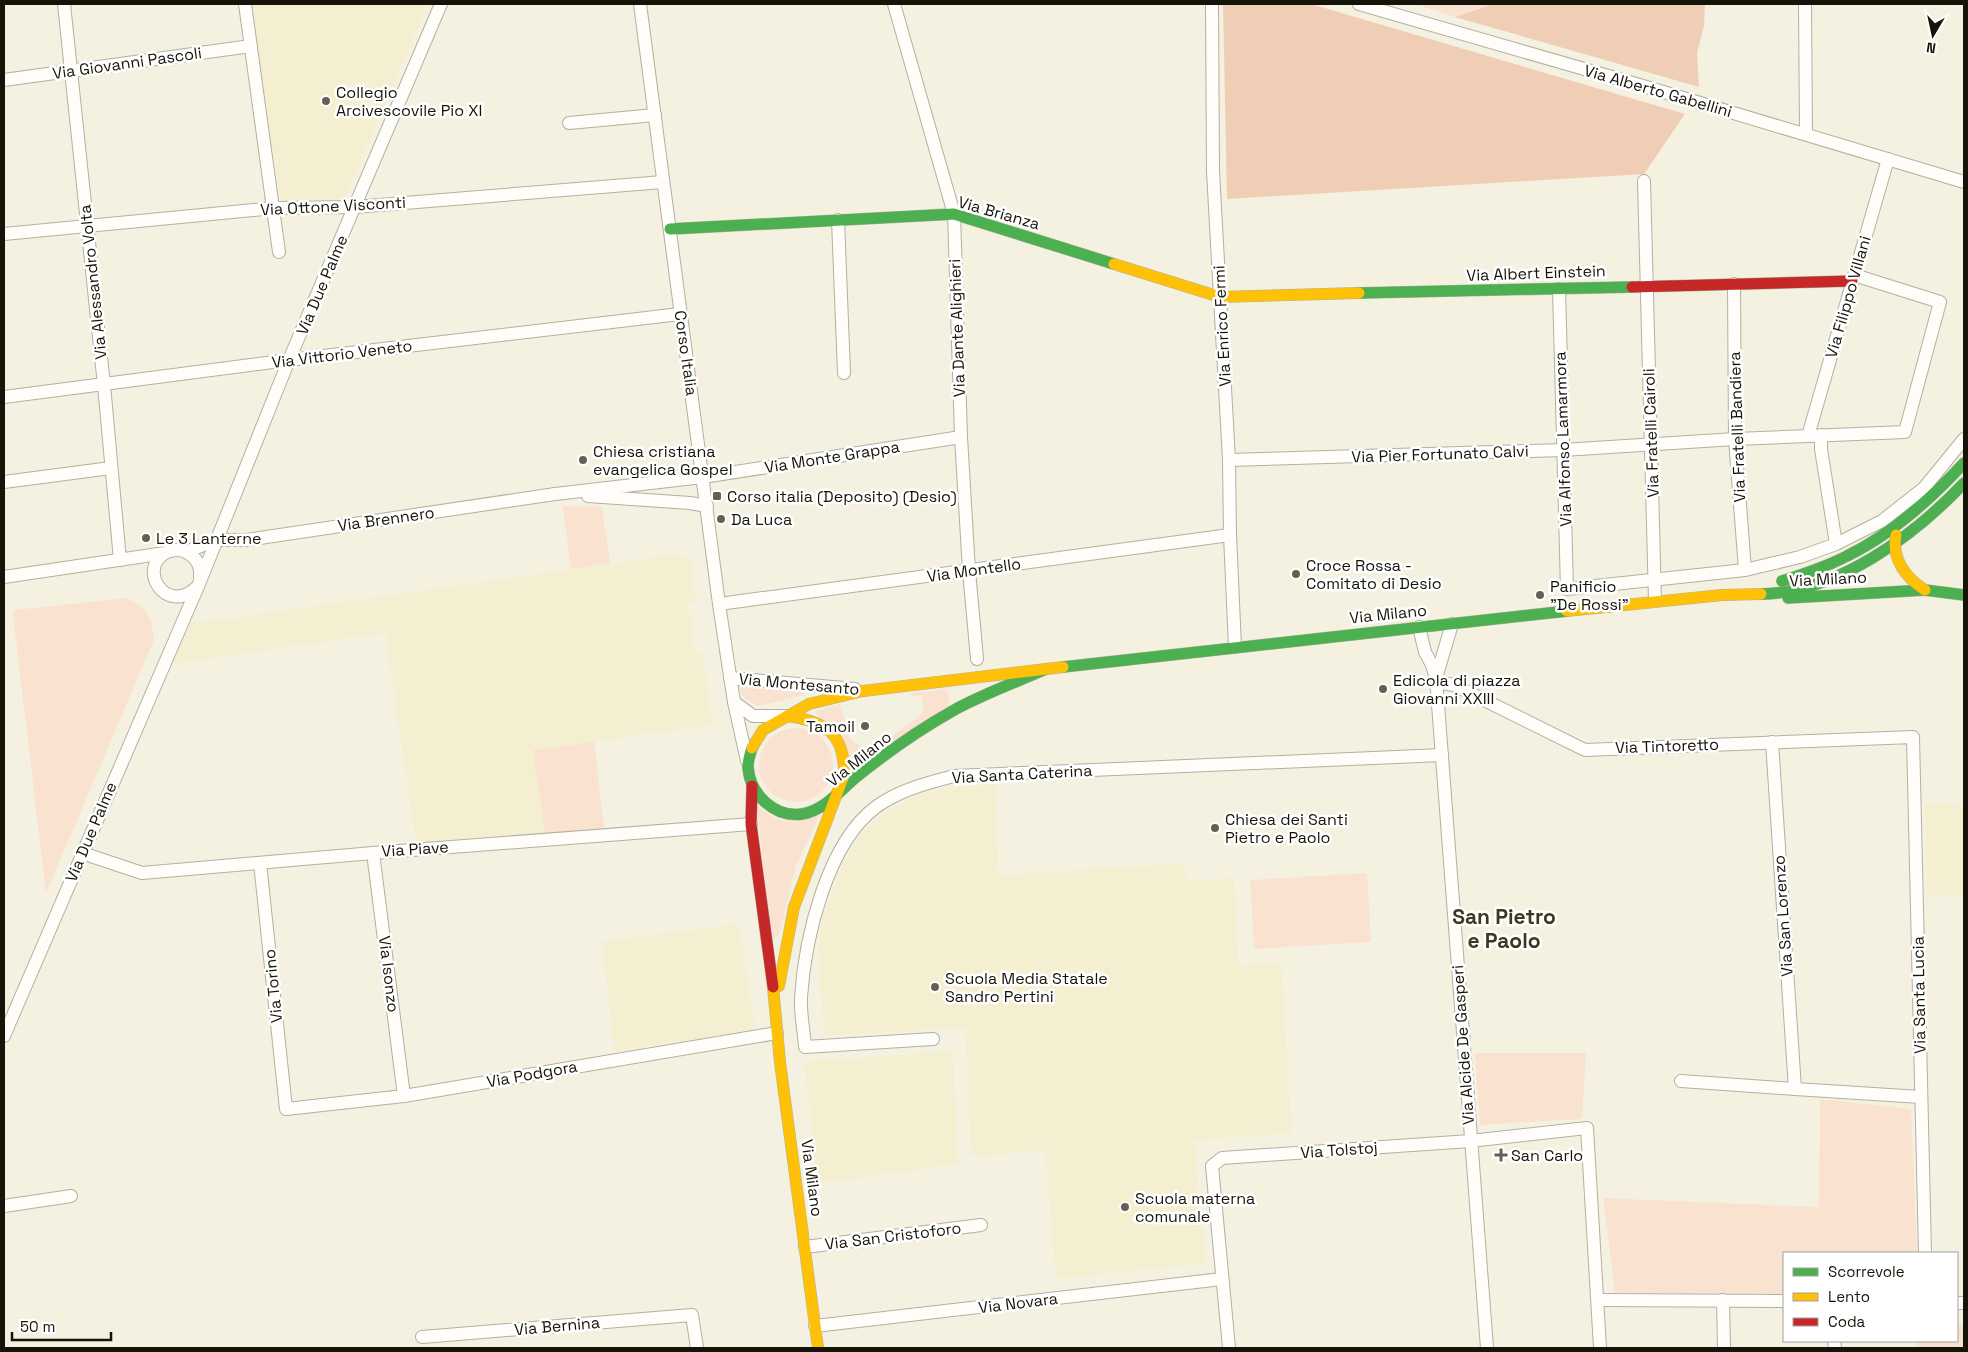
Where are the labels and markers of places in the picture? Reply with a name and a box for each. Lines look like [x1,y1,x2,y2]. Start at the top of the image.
place label: Collegio Arcivescovile Pio XI [336,82,482,121]
marker: Collegio Arcivescovile Pio XI [320,95,332,107]
place label: Chiesa cristiana evangelica Gospel [593,441,733,480]
marker: Chiesa cristiana evangelica Gospel [577,454,589,466]
place label: Corso italia (Deposito) (Desio) [727,486,957,507]
marker: Corso italia (Deposito) (Desio) [711,490,723,502]
place label: Da Luca [731,509,792,530]
marker: Da Luca [715,513,727,525]
place label: Le 3 Lanterne [156,528,261,549]
marker: Le 3 Lanterne [140,532,152,544]
place label: Croce Rossa - Comitato di Desio [1306,555,1442,594]
marker: Croce Rossa - Comitato di Desio [1290,568,1302,580]
place label: Panificio "De Rossi" [1550,576,1629,615]
marker: Panificio "De Rossi" [1534,589,1546,601]
place label: Edicola di piazza Giovanni XXIII [1393,670,1521,709]
marker: Edicola di piazza Giovanni XXIII [1377,683,1389,695]
place label: Tamoil [806,716,855,737]
marker: Tamoil [859,720,871,732]
place label: Chiesa dei Santi Pietro e Paolo [1225,809,1348,848]
marker: Chiesa dei Santi Pietro e Paolo [1209,822,1221,834]
place label: Scuola Media Statale Sandro Pertini [945,968,1108,1007]
marker: Scuola Media Statale Sandro Pertini [929,981,941,993]
place label: San Carlo [1511,1145,1583,1166]
marker: San Carlo [1495,1149,1507,1161]
place label: Scuola materna comunale [1135,1188,1255,1227]
marker: Scuola materna comunale [1119,1201,1131,1213]

